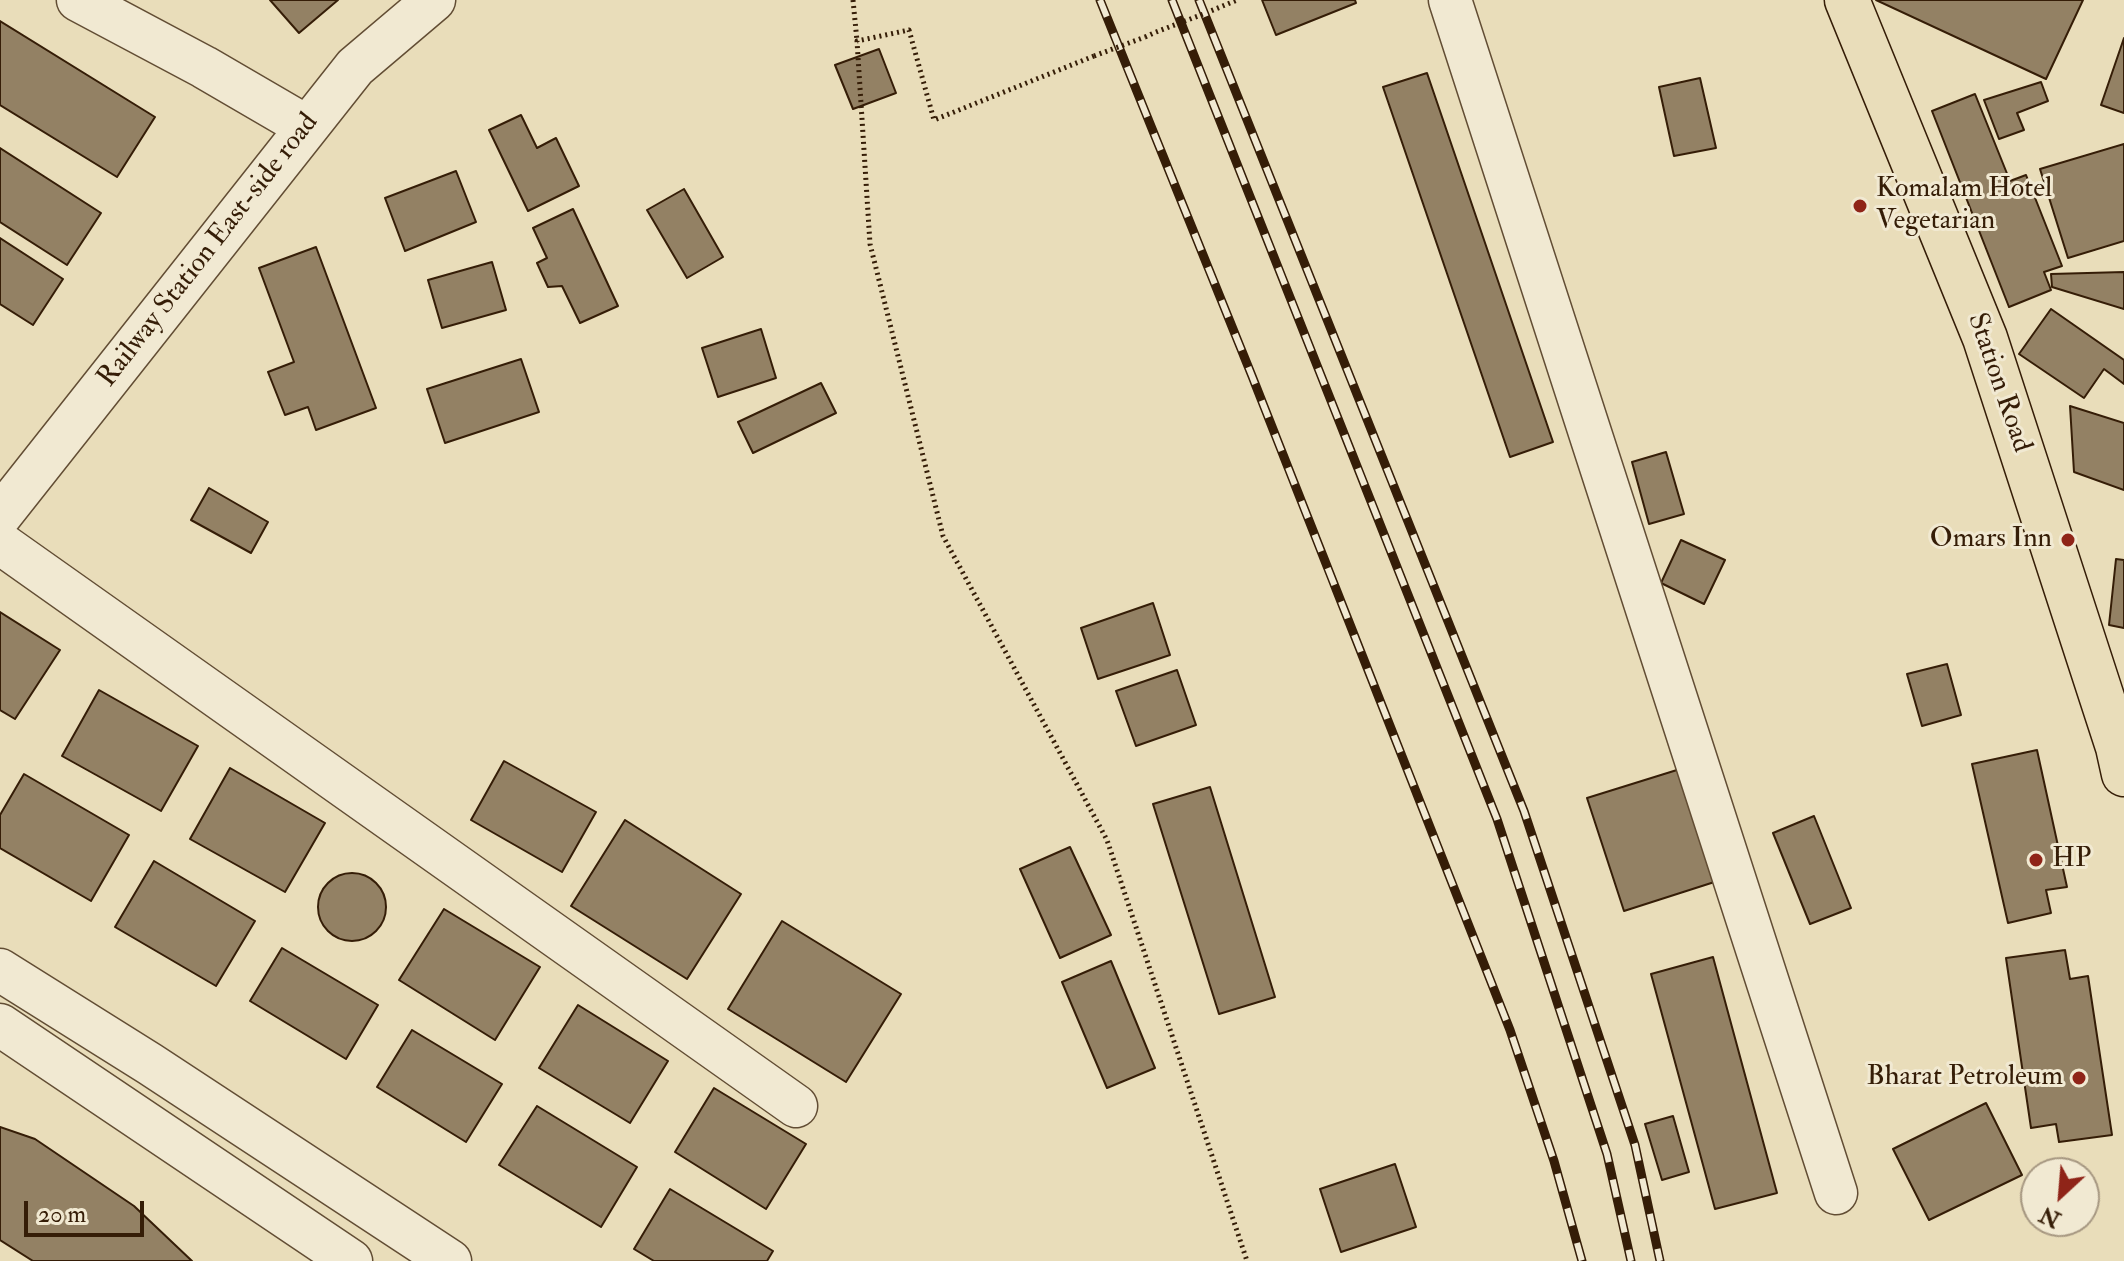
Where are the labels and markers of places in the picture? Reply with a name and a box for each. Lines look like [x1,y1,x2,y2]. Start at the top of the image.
place label: Komalam Hotel Vegetarian [1876,173,2052,239]
marker: Komalam Hotel Vegetarian [1851,197,1869,215]
place label: Omars Inn [1930,523,2052,557]
marker: Omars Inn [2059,531,2077,549]
place label: HP [2052,843,2091,877]
marker: HP [2027,851,2045,869]
place label: Bharat Petroleum [1867,1061,2063,1095]
marker: Bharat Petroleum [2070,1069,2088,1087]

